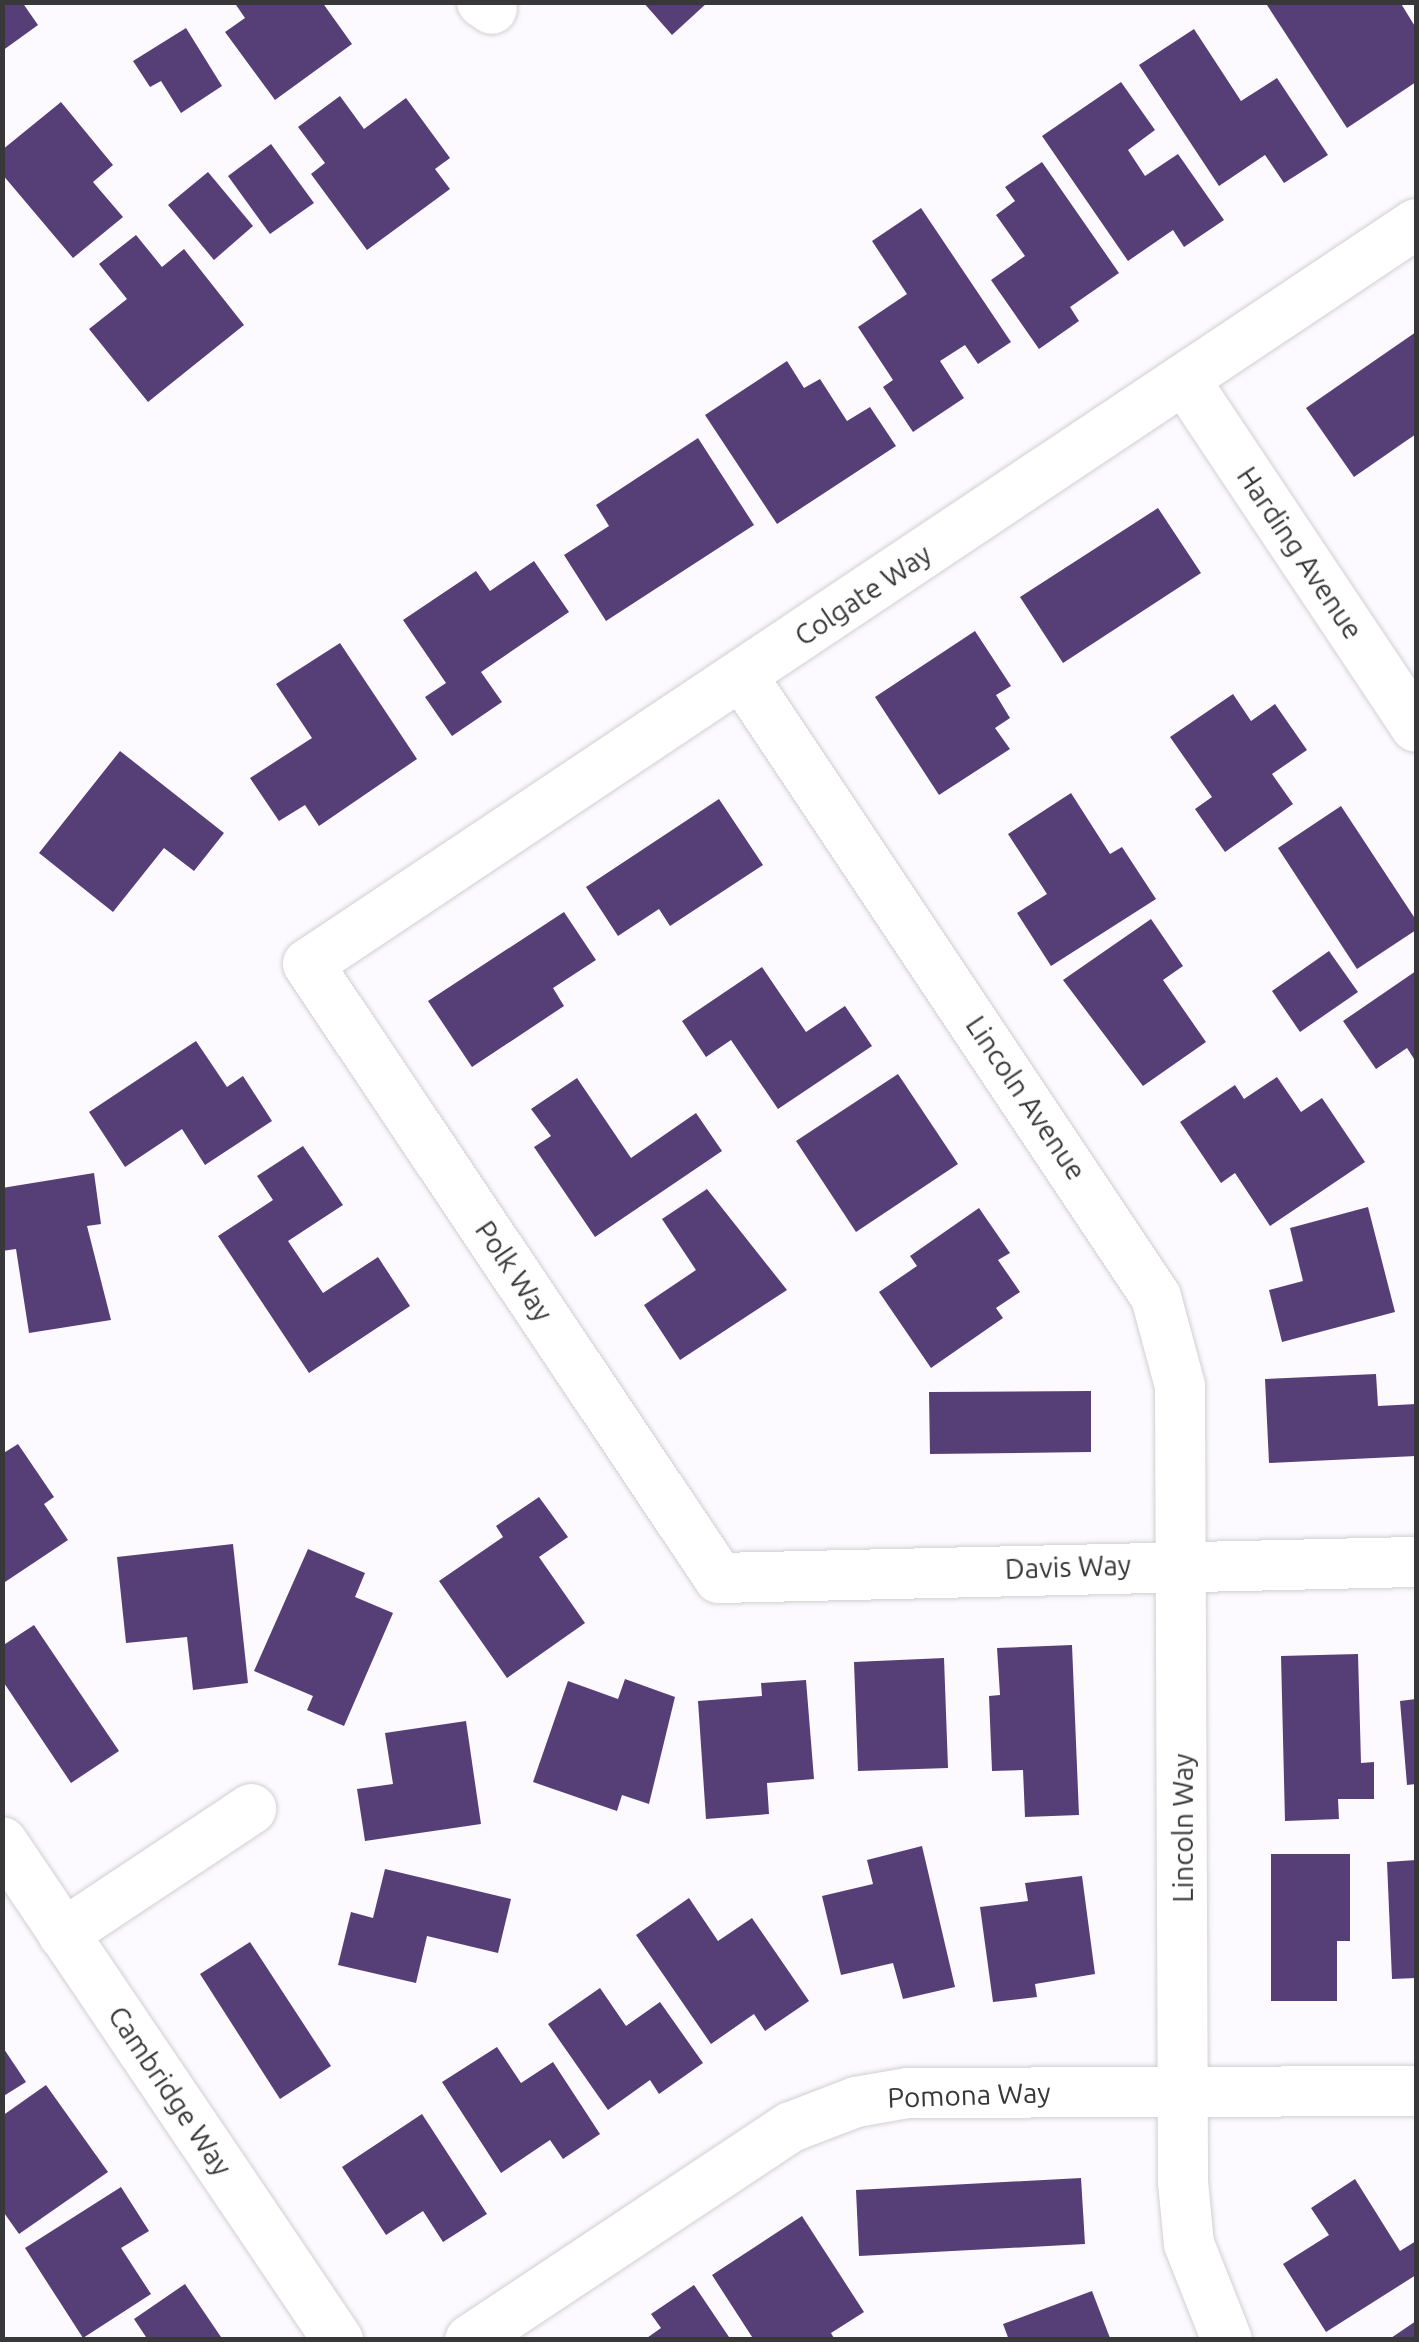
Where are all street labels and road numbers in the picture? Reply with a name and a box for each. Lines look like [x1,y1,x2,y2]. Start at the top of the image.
street label: Harding Avenue [1230,460,1370,646]
street label: Colgate Way [788,537,938,653]
street label: Lincoln Avenue [959,1010,1093,1186]
street label: Polk Way [468,1214,560,1328]
street label: Davis Way [1004,1548,1132,1586]
street label: Lincoln Way [1166,1753,1200,1903]
street label: Cambridge Way [101,2000,239,2182]
street label: Pomona Way [887,2075,1051,2115]

